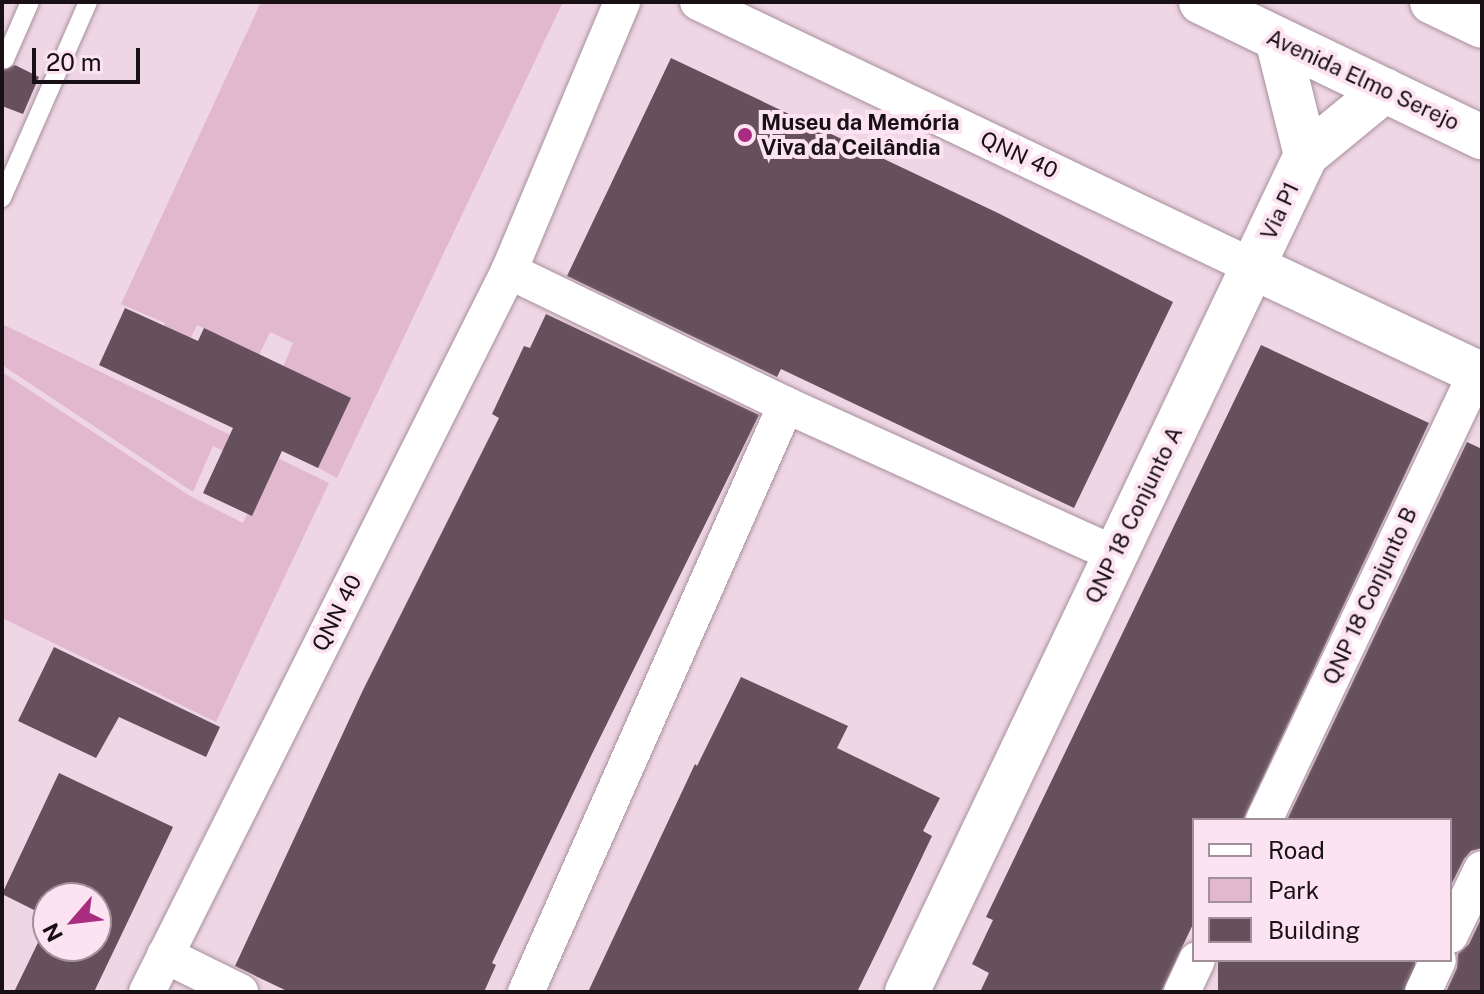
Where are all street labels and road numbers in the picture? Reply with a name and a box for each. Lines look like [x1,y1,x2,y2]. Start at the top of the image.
street label: Avenida Elmo Serejo [1263,24,1463,136]
street label: QNN 40 [976,126,1062,184]
street label: Via P1 [1255,178,1305,244]
street label: QNP 18 Conjunto A [1080,422,1188,608]
street label: QNP 18 Conjunto B [1317,503,1423,689]
street label: QNN 40 [307,570,367,656]

